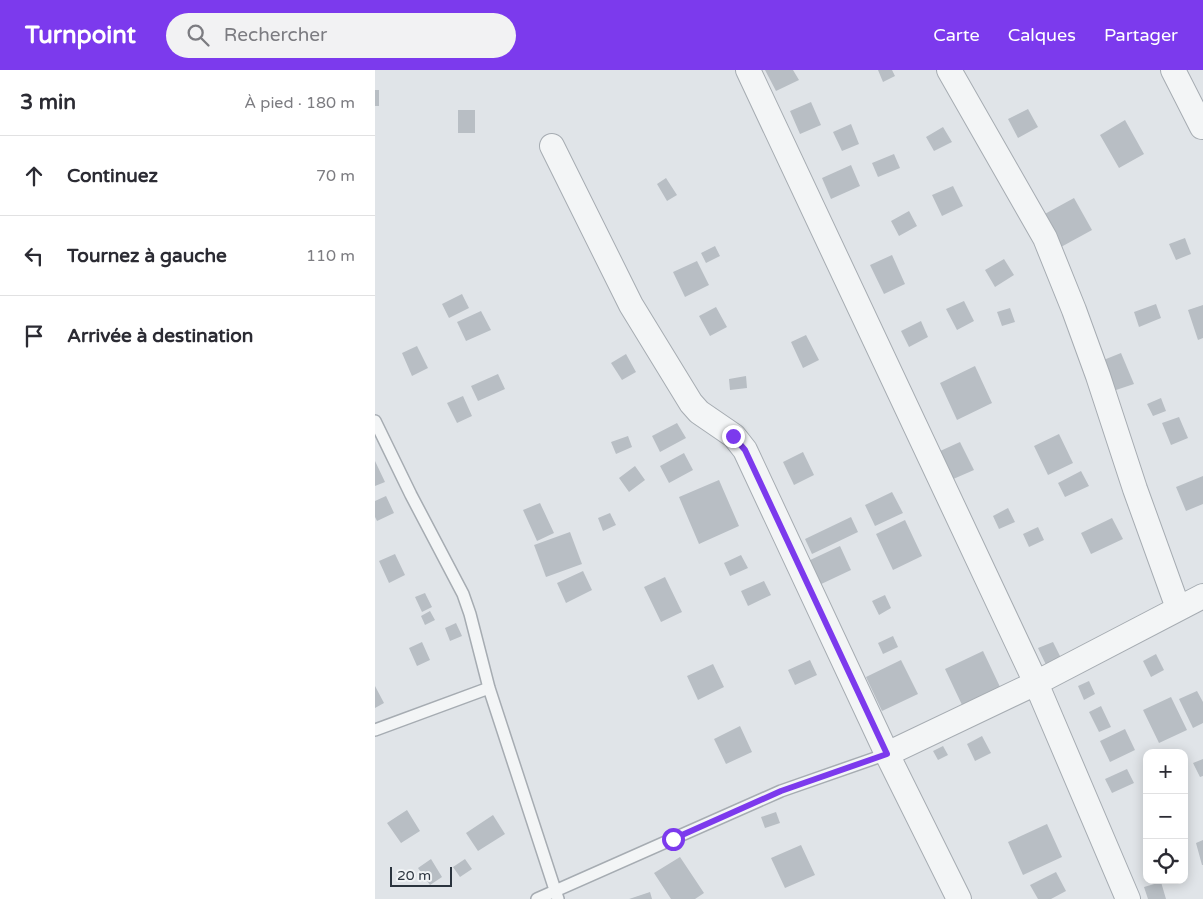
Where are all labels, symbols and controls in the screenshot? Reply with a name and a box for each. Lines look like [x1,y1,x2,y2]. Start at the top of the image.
search box [166,13,516,58]
text: Turnpoint [25,21,136,50]
icon: search [184,21,212,49]
text: Rechercher [224,24,327,46]
text: Carte [933,24,980,46]
text: Calques [1008,24,1076,46]
text: Partager [1104,24,1178,46]
text: 3 min [20,90,76,115]
text: À pied · 180 m [244,93,355,113]
icon: ahead [20,162,48,190]
text: Continuez [67,165,158,187]
text: 70 m [316,166,355,186]
icon: left [20,242,48,270]
text: Tournez à gauche [67,245,227,267]
text: 110 m [306,246,355,266]
icon: arrive [20,322,48,350]
text: Arrivée à destination [67,325,253,347]
route end [722,425,745,448]
map controls [1143,749,1188,884]
button: + [1143,749,1188,794]
button: − [1143,794,1188,839]
route start [662,828,685,851]
button: locate [1143,839,1188,884]
scale bar [390,864,453,887]
text: 20 m [397,867,431,884]

